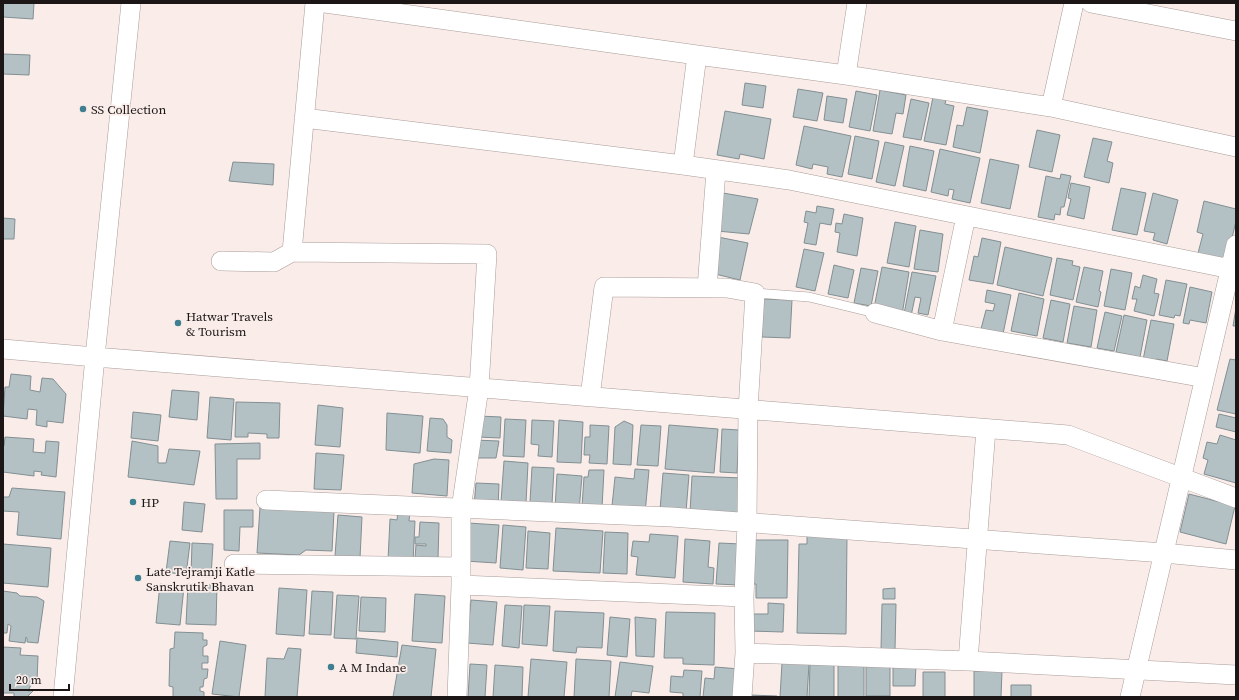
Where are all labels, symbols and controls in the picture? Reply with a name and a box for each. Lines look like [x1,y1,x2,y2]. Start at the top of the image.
place label: SS Collection [91,101,166,118]
marker: SS Collection [78,104,88,114]
place label: Hatwar Travels & Tourism [186,308,273,340]
marker: Hatwar Travels & Tourism [173,318,183,328]
place label: HP [141,494,159,511]
marker: HP [128,497,138,507]
place label: Late Tejramji Katle Sanskrutik Bhavan [146,563,256,595]
marker: Late Tejramji Katle Sanskrutik Bhavan [133,573,143,583]
place label: A M Indane [339,659,407,676]
marker: A M Indane [326,662,336,672]
scale bar [10,666,69,692]
text: 20 m [16,672,42,688]

